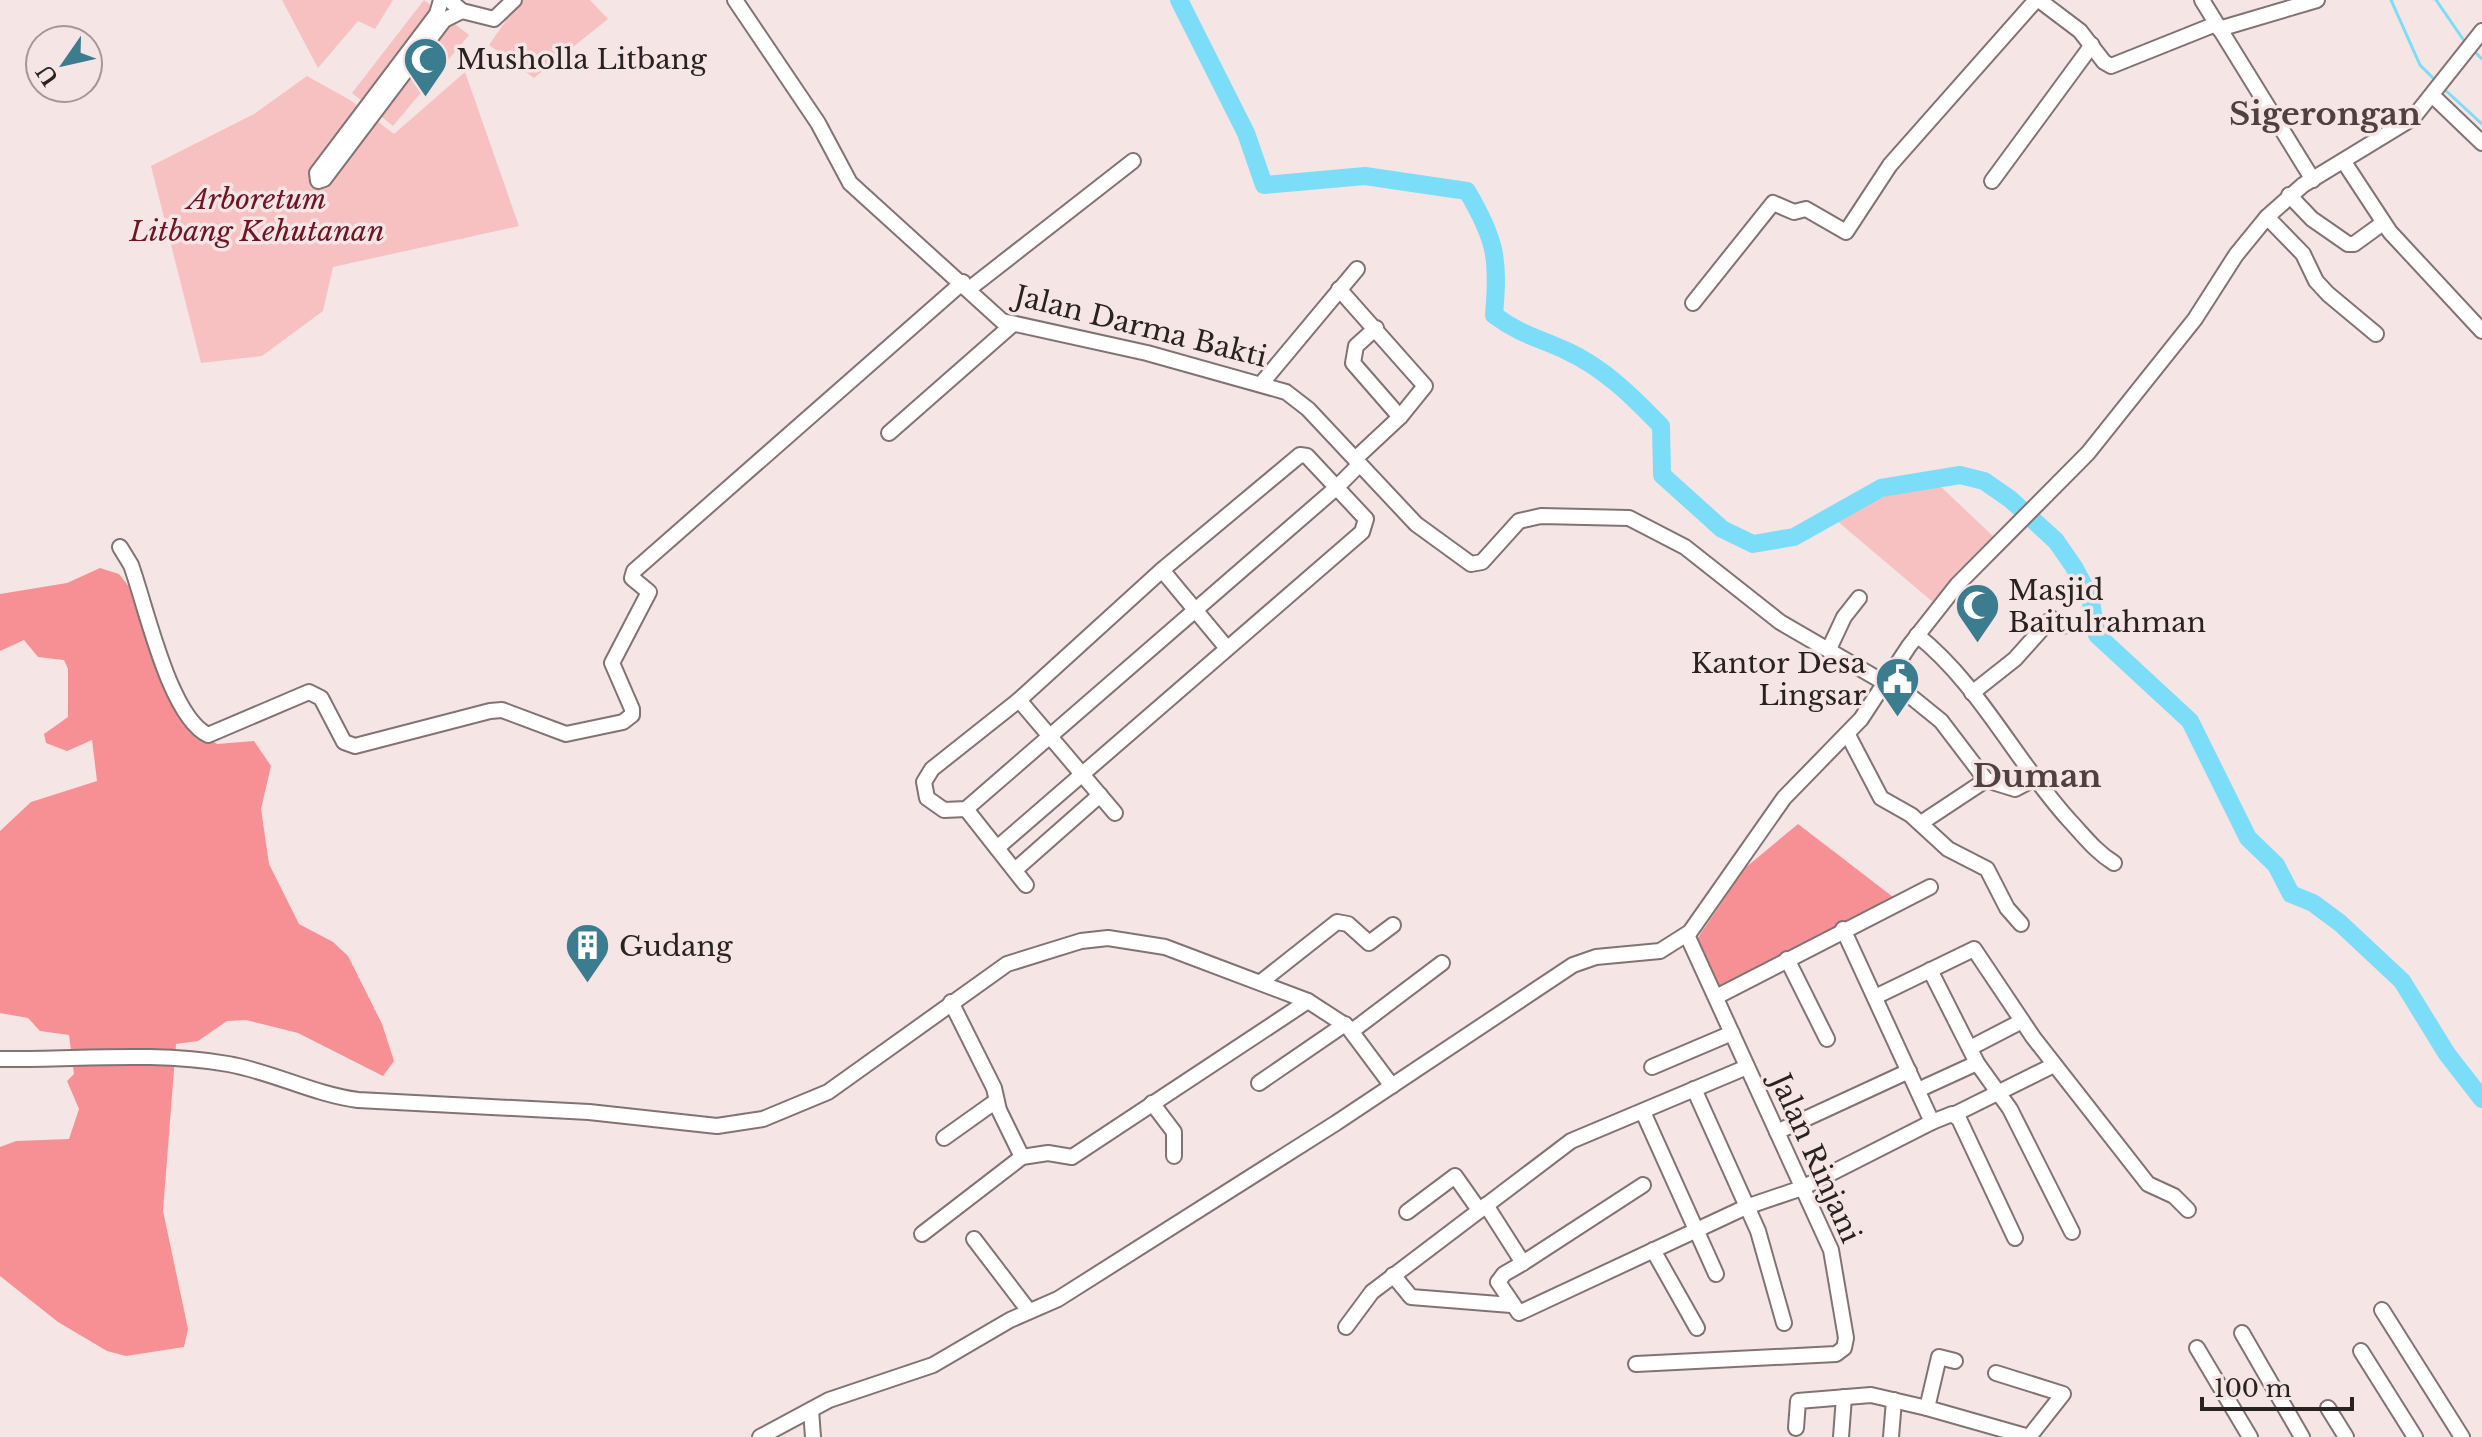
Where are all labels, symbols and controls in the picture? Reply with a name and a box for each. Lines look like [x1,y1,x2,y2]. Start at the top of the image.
north arrow [24,24,104,104]
mosque icon: Musholla Litbang [401,35,449,98]
place label: Musholla Litbang [456,42,708,77]
text: U [31,59,64,90]
district label: Sigerongan [2229,94,2421,134]
park label: Arboretum Litbang Kehutanan [128,182,385,249]
street label: Jalan Darma Bakti [1007,277,1271,375]
place label: Masjid Baitulrahman [2008,573,2206,640]
mosque icon: Masjid Baitulrahman [1953,582,2001,645]
place label: Kantor Desa Lingsar [1691,646,1867,713]
public building icon: Kantor Desa Lingsar [1873,655,1921,718]
district label: Duman [1972,756,2102,796]
building icon: Gudang [564,922,612,985]
place label: Gudang [619,929,734,964]
street label: Jalan Rinjani [1761,1065,1868,1248]
scale bar [2202,1361,2352,1411]
text: 100 m [2214,1374,2292,1403]

